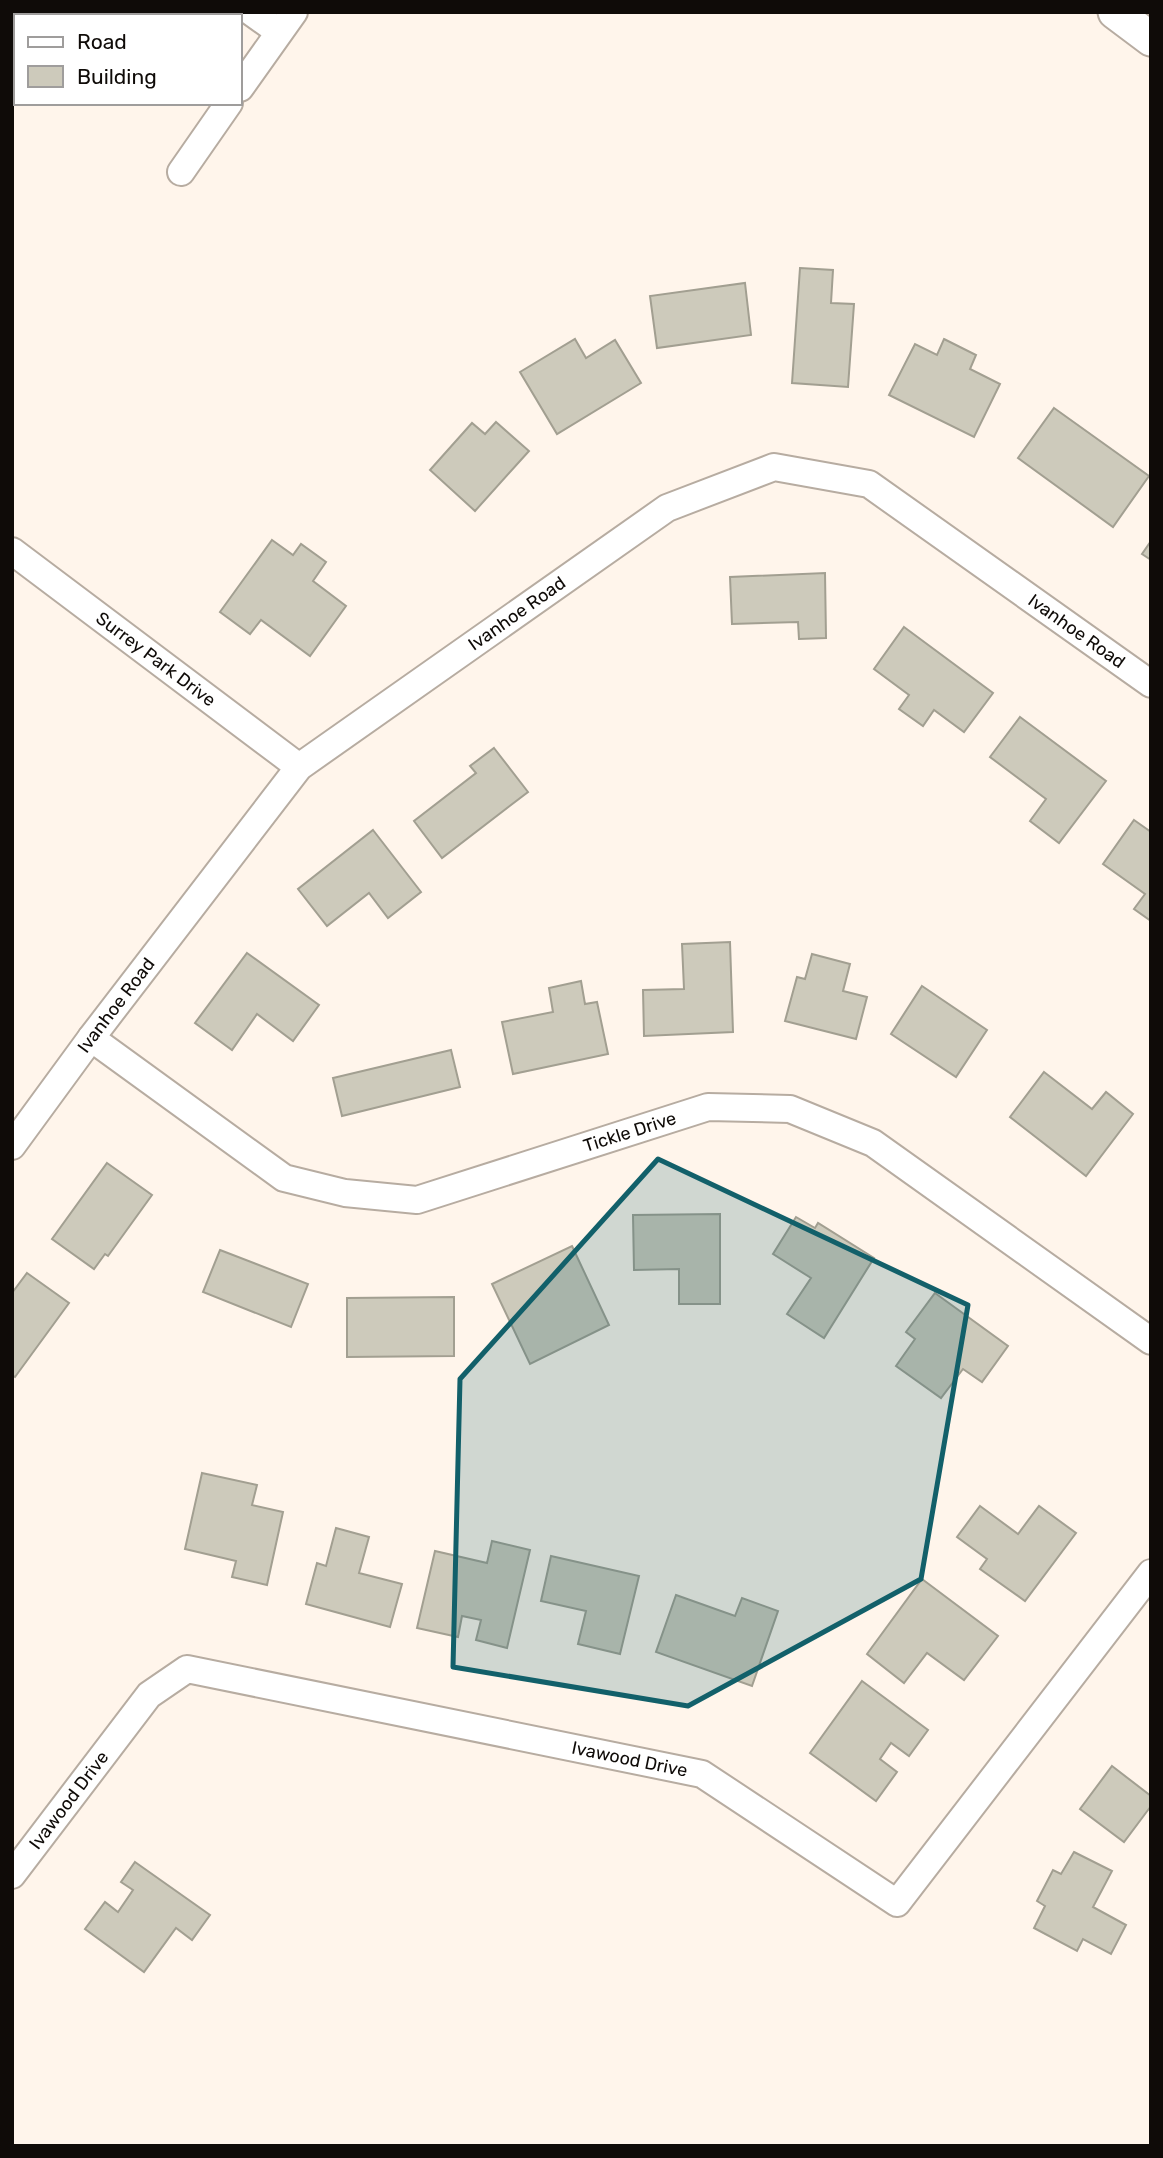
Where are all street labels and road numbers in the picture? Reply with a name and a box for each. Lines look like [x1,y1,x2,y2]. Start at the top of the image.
street label: Ivanhoe Road [464,572,570,655]
street label: Ivanhoe Road [1024,589,1129,673]
street label: Surrey Park Drive [92,607,220,711]
street label: Ivanhoe Road [73,953,159,1057]
street label: Tickle Drive [581,1107,679,1157]
street label: Ivawood Drive [570,1737,690,1782]
street label: Ivawood Drive [24,1747,113,1854]

